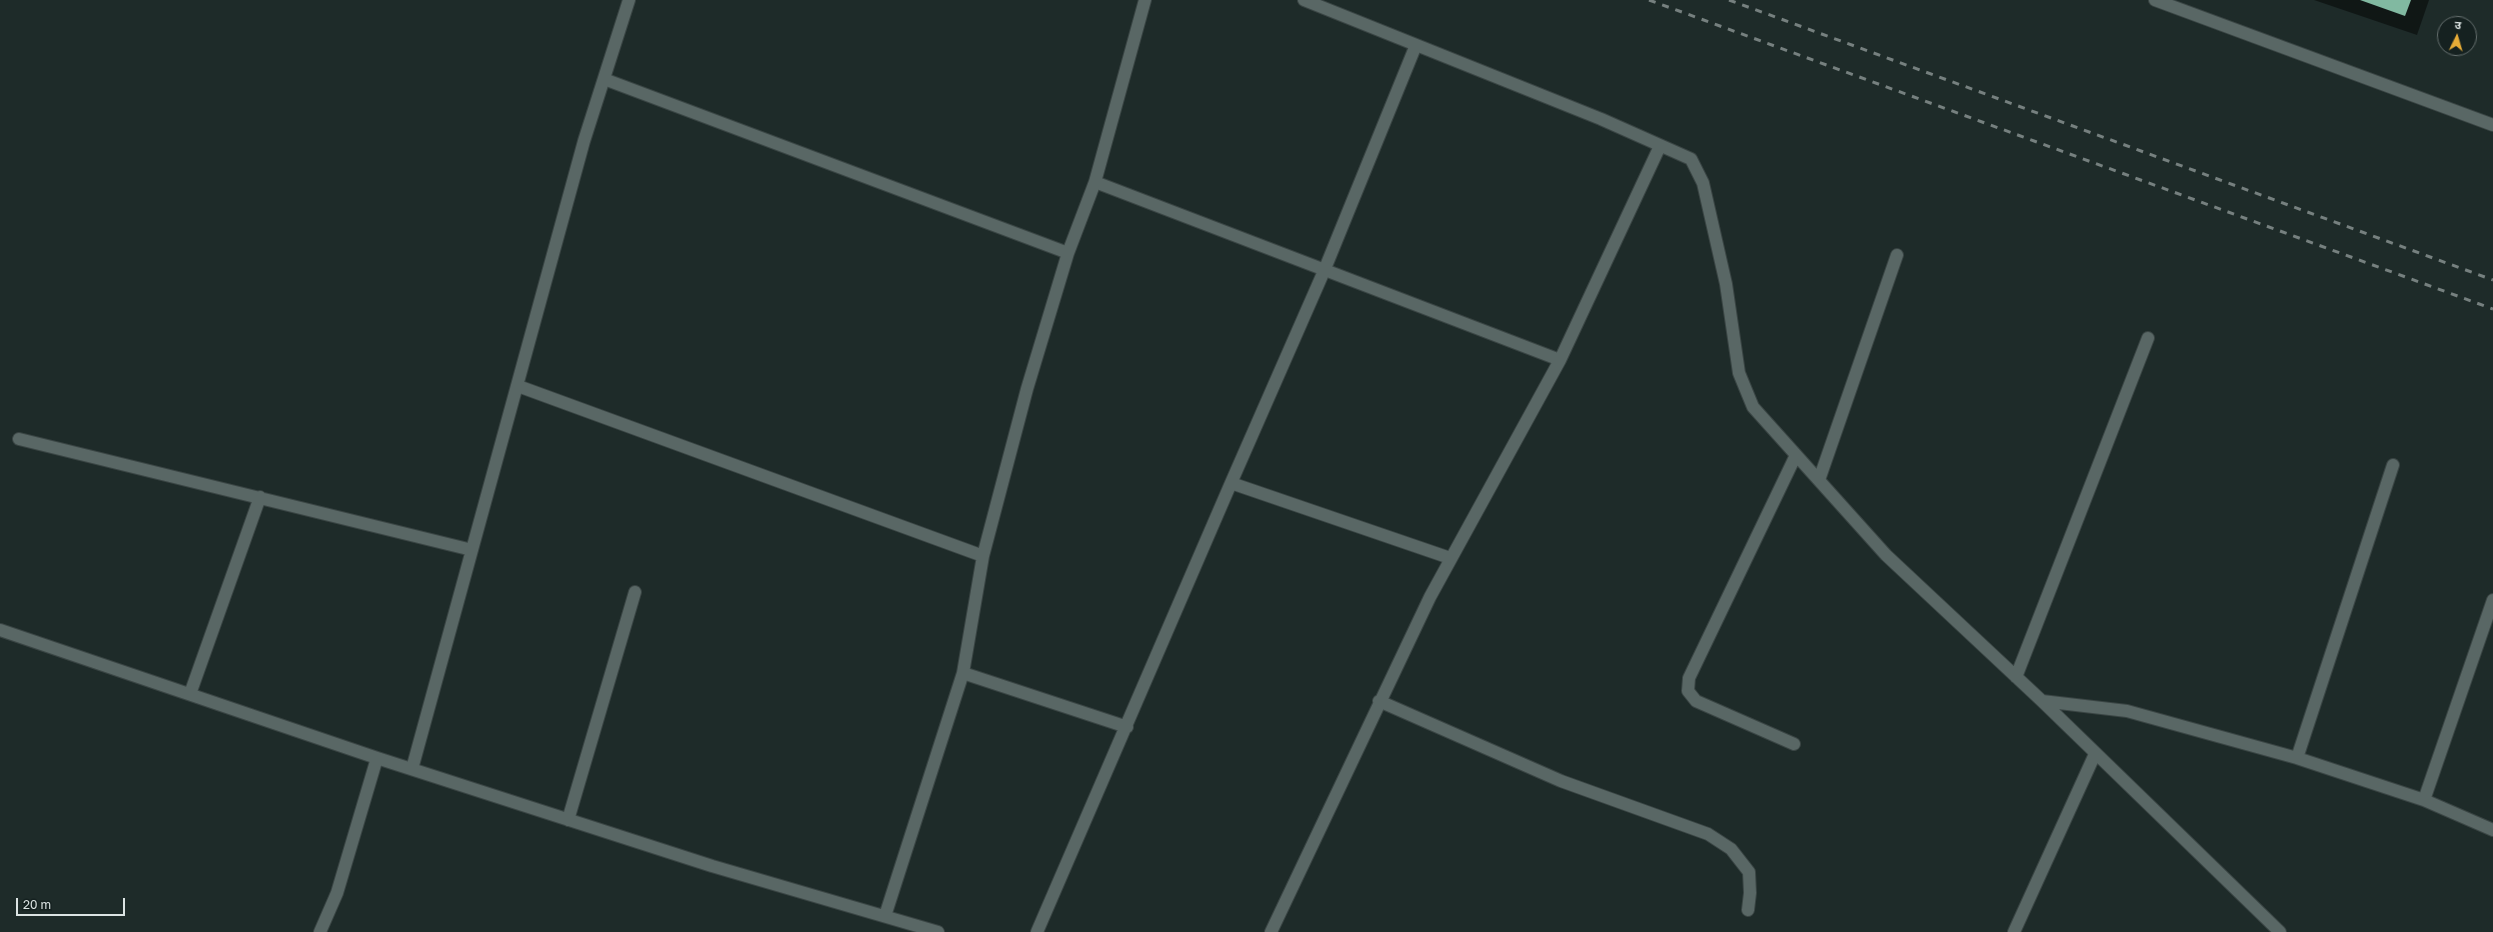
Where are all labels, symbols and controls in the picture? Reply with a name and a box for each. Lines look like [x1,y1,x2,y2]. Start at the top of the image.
north arrow [2437,16,2477,56]
text: उ [2454,18,2462,31]
scale bar [18,890,127,916]
text: 20 m [23,897,51,912]

